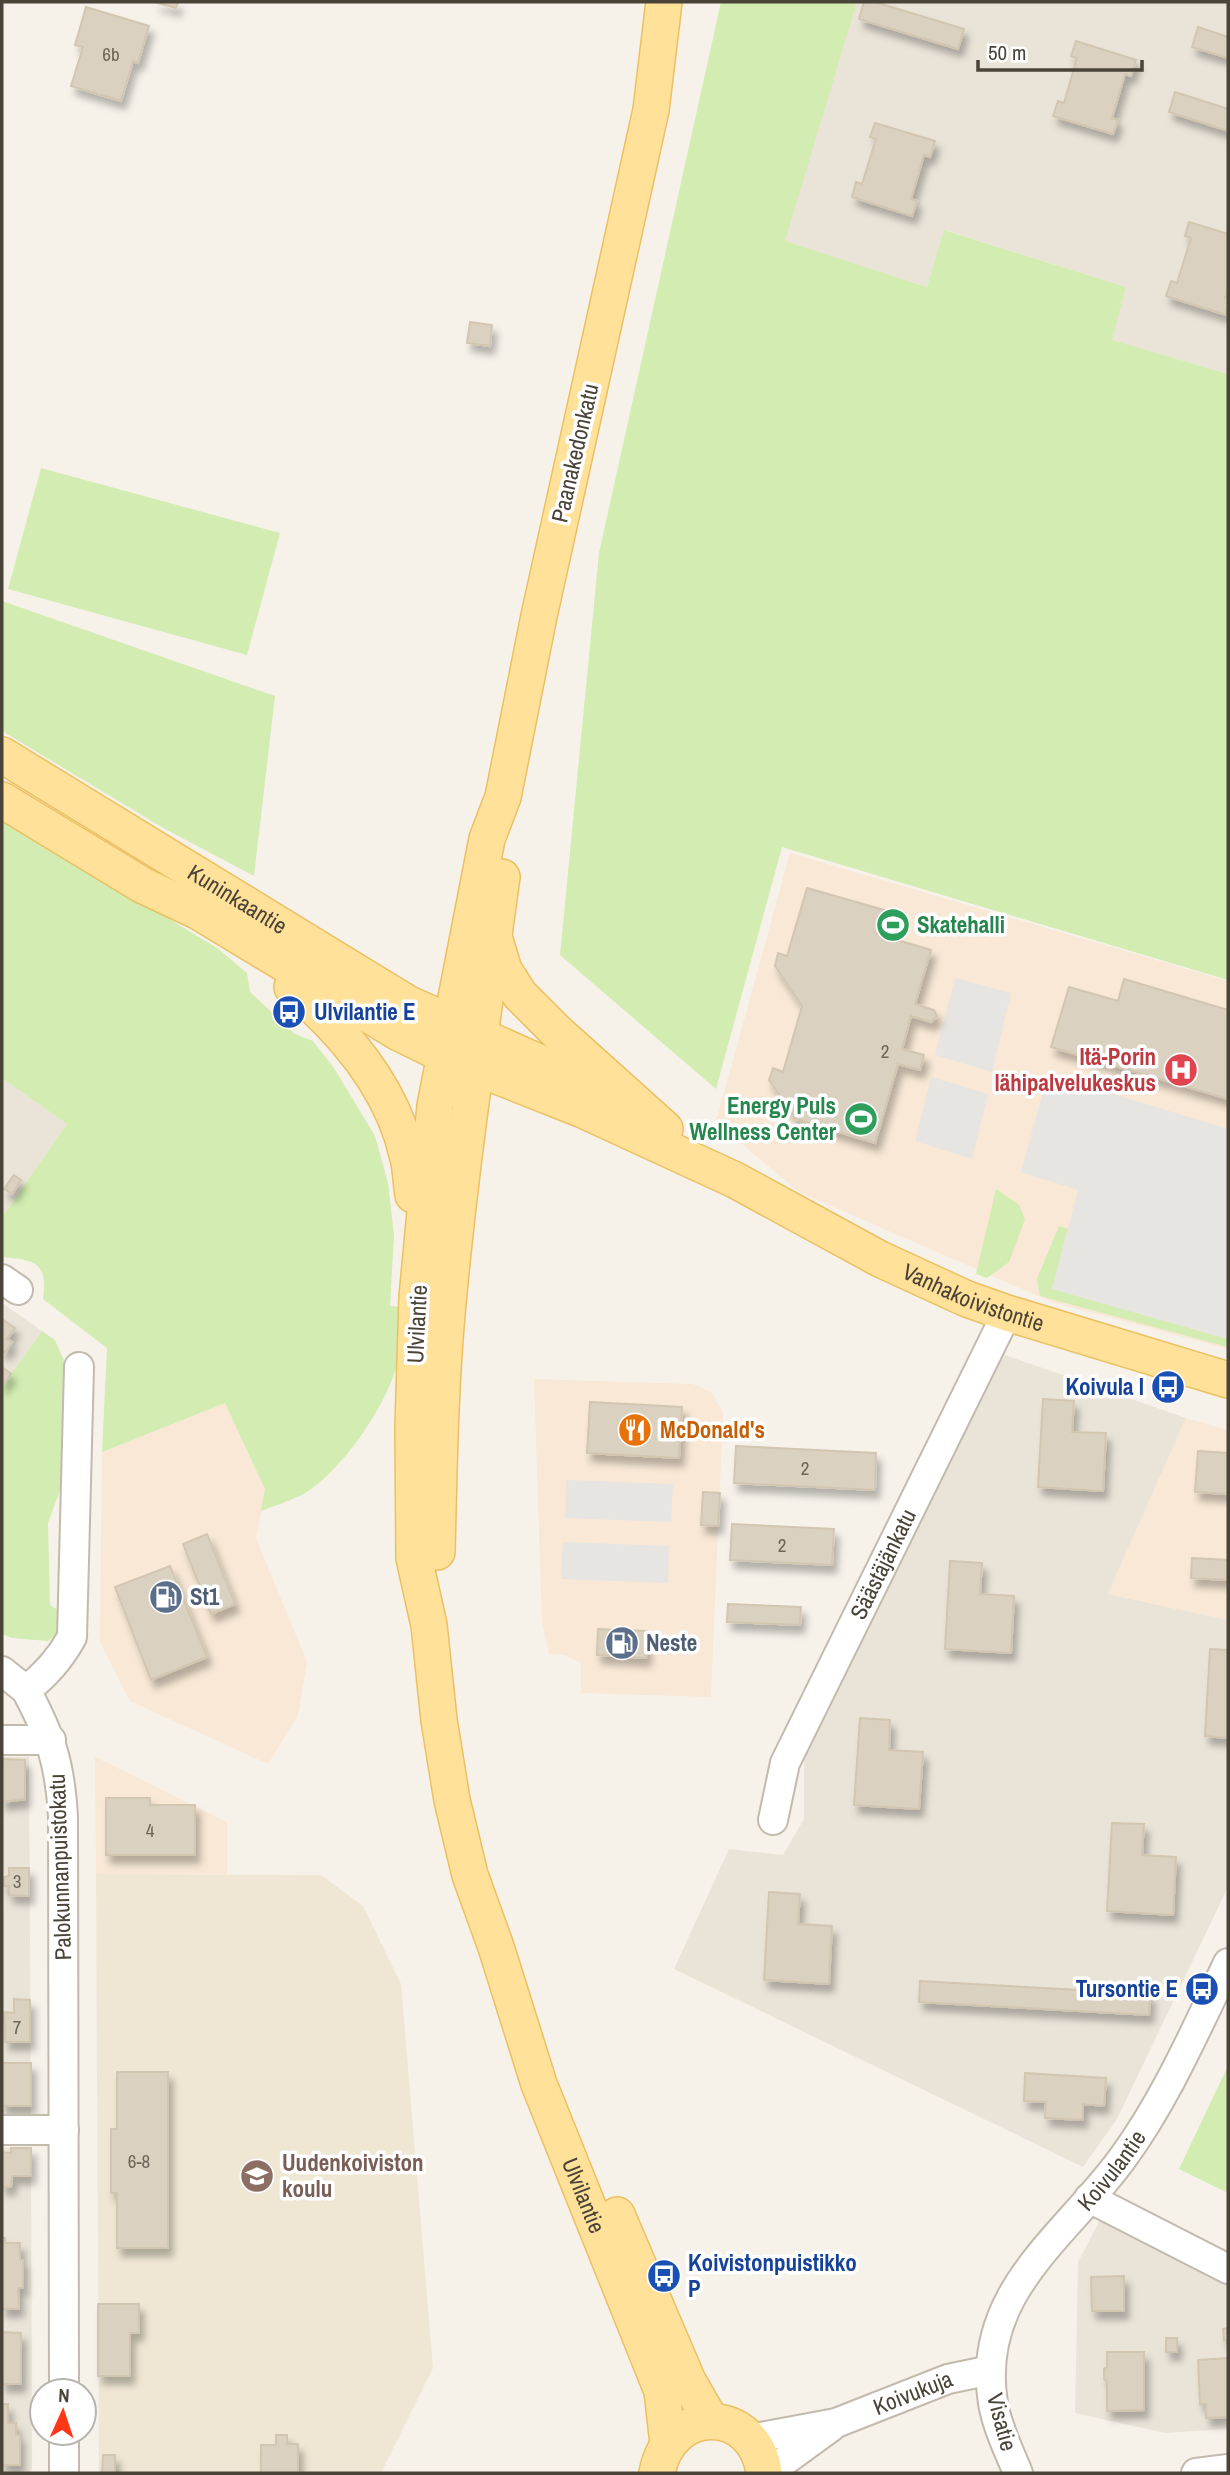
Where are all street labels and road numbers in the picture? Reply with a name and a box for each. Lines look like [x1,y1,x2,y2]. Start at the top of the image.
street label: Paanakedonkatu [543,380,606,525]
street label: Kuninkaantie [182,856,293,941]
street label: Vanhakoivistontie [898,1256,1048,1338]
street label: Ulvilantie [399,1284,434,1364]
street label: Säästäjänkatu [842,1503,923,1624]
street label: Palokunnanpuistokatu [41,1773,78,1961]
street label: Koivulantie [1070,2124,1153,2217]
street label: Ulvilantie [555,2153,613,2238]
street label: Koivukuja [868,2363,957,2422]
street label: Visatie [980,2390,1025,2454]

